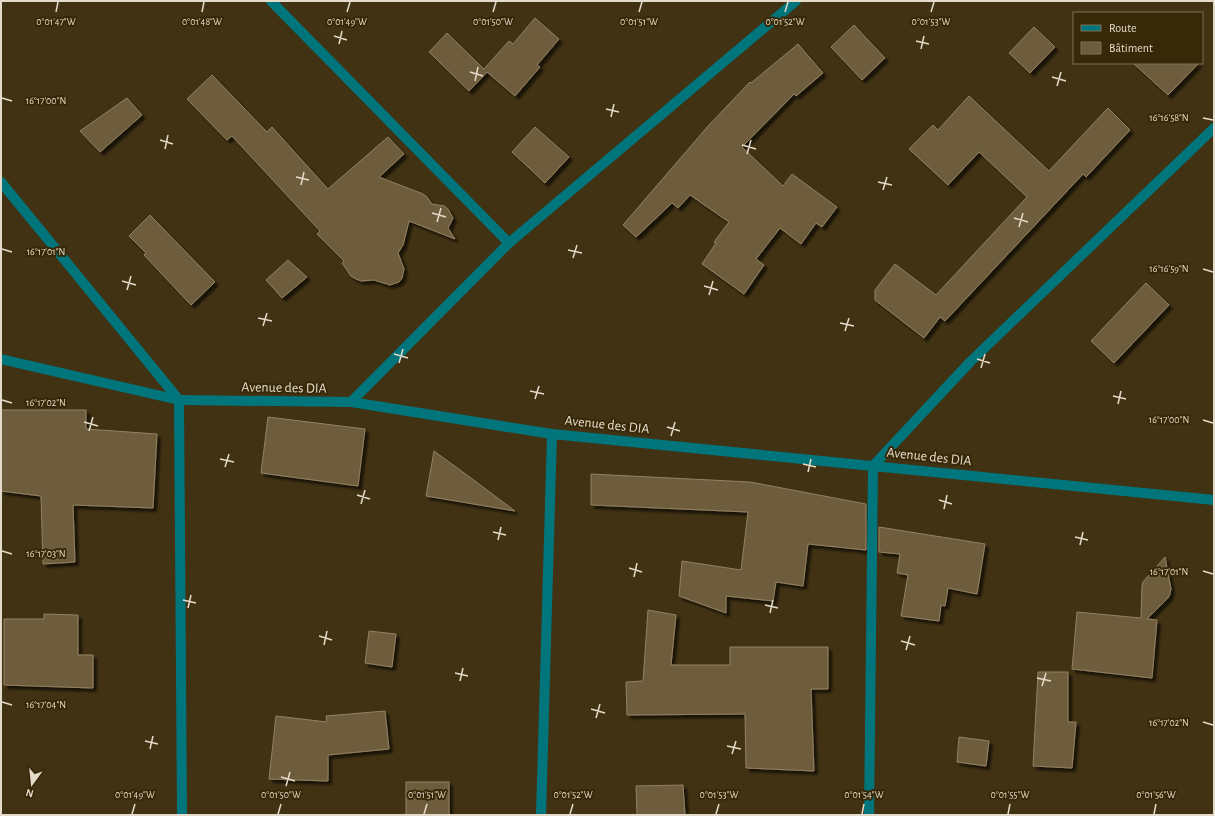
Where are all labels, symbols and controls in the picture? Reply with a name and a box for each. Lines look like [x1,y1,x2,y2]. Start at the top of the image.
legend [1073,12,1203,64]
text: 0°01'47"W [36,17,76,27]
text: 0°01'48"W [182,17,222,27]
text: 0°01'49"W [327,17,367,27]
text: 0°01'50"W [473,17,513,27]
text: 0°01'51"W [620,17,658,27]
text: 0°01'52"W [765,17,805,27]
text: 0°01'53"W [912,17,950,27]
text: Route [1109,22,1136,34]
text: Bâtiment [1109,42,1153,54]
text: 16°17'00"N [26,96,66,106]
text: 16°16'58"N [1149,113,1189,123]
text: 16°17'01"N [27,247,65,257]
text: 16°16'59"N [1149,264,1189,274]
street label: Avenue des DIA [241,380,327,396]
text: 16°17'02"N [26,398,66,408]
street label: Avenue des DIA [564,414,650,436]
text: 16°17'00"N [1149,415,1189,425]
street label: Avenue des DIA [886,446,972,468]
text: 16°17'03"N [26,549,66,559]
text: 16°17'01"N [1150,567,1188,577]
text: 16°17'04"N [26,700,66,710]
text: 16°17'02"N [1149,718,1189,728]
north arrow [12,764,52,804]
text: N [24,787,35,799]
text: 0°01'49"W [115,790,155,800]
text: 0°01'50"W [261,790,301,800]
text: 0°01'51"W [408,790,446,800]
text: 0°01'52"W [553,790,593,800]
text: 0°01'53"W [700,790,738,800]
text: 0°01'54"W [844,790,884,800]
text: 0°01'55"W [991,790,1029,800]
text: 0°01'56"W [1136,790,1176,800]

